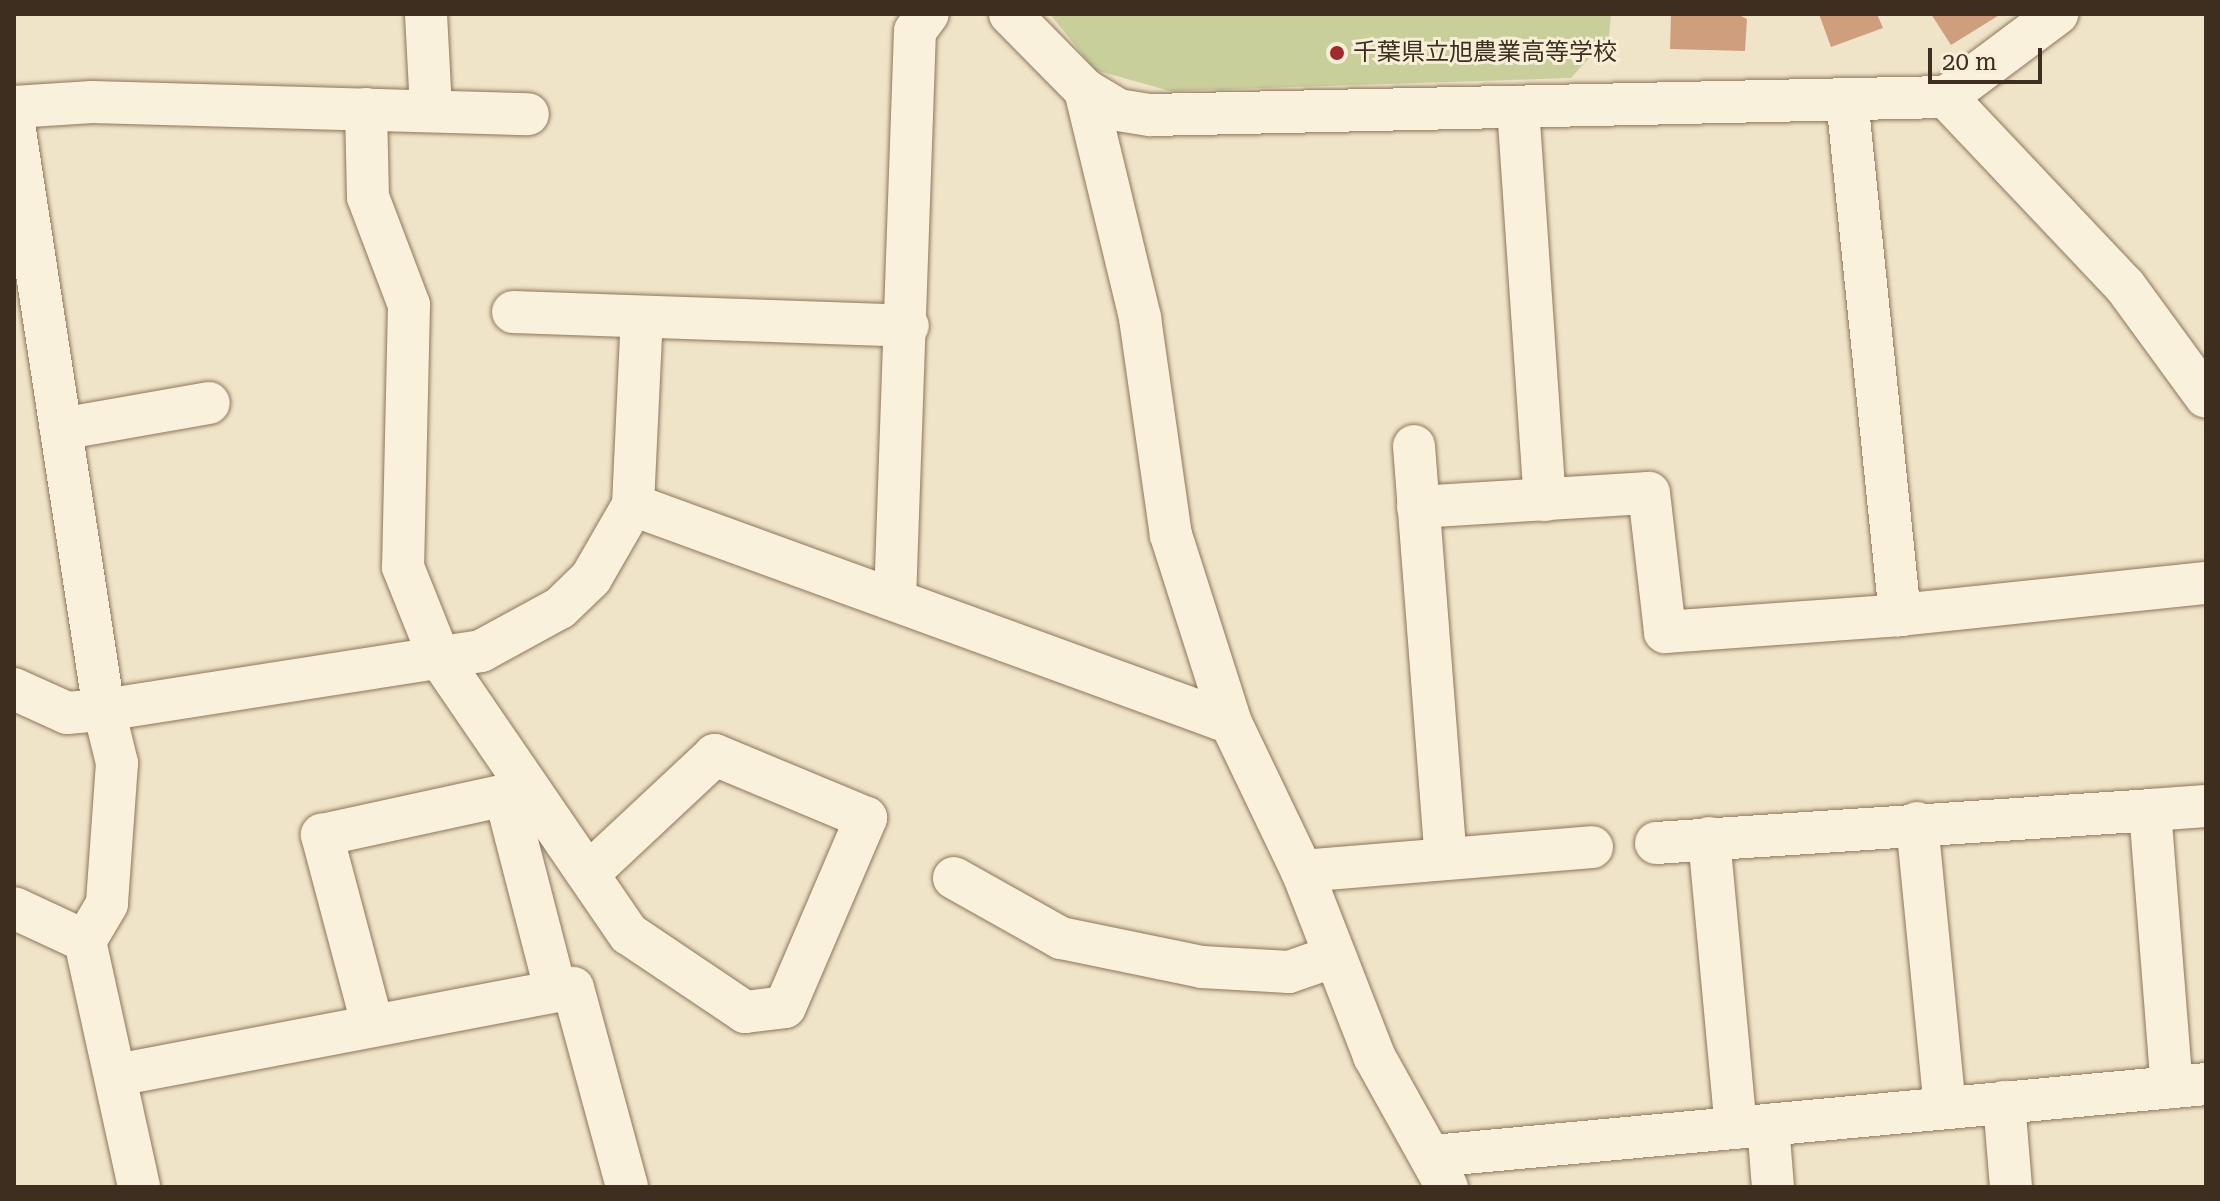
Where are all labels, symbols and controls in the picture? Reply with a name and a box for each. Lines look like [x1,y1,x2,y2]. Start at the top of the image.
scale bar [1932,32,2046,82]
place label: 千葉県立旭農業高等学校 [1353,39,1617,67]
marker: 千葉県立旭農業高等学校 [1328,44,1346,62]
text: 20 m [1942,48,1997,76]

